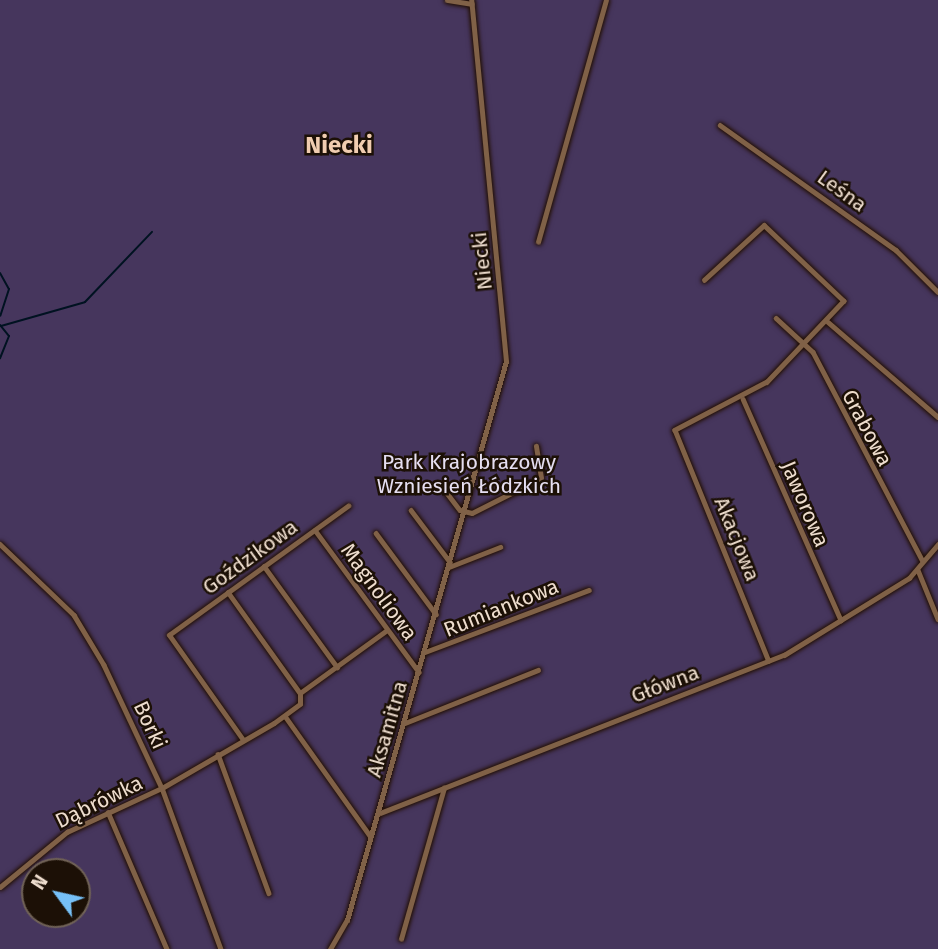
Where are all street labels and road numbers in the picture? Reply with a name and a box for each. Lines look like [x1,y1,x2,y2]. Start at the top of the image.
street label: Leśna [812,165,872,217]
street label: Niecki [466,231,498,291]
street label: Grabowa [836,385,898,471]
street label: Jaworowa [776,457,834,551]
street label: Akacjowa [709,493,765,585]
street label: Goździkowa [198,514,302,600]
street label: Magnoliowa [335,539,423,645]
street label: Rumiankowa [440,574,562,642]
street label: Główna [628,660,702,708]
street label: Aksamitna [361,678,413,780]
street label: Borki [128,697,172,753]
street label: Dąbrówka [51,770,147,834]

